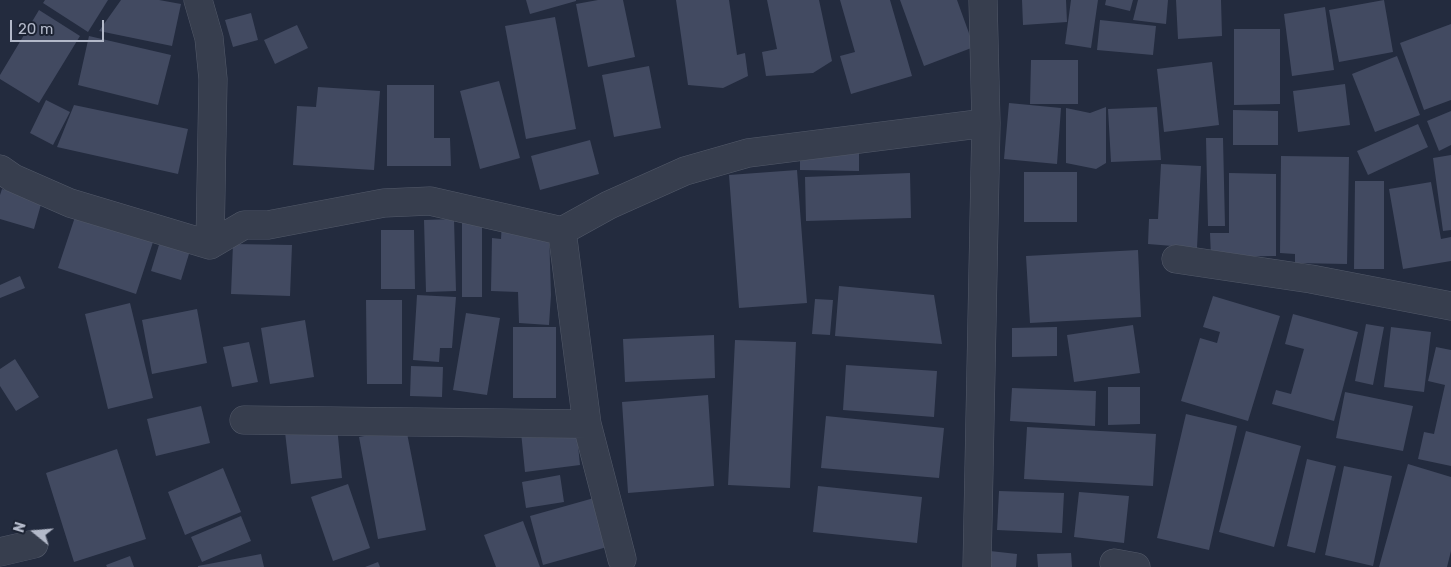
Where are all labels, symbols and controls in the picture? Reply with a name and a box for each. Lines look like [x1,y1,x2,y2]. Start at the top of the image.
scale bar [12,10,106,42]
text: 20 m [18,20,53,38]
north arrow [10,507,60,557]
text: N [11,520,30,535]

